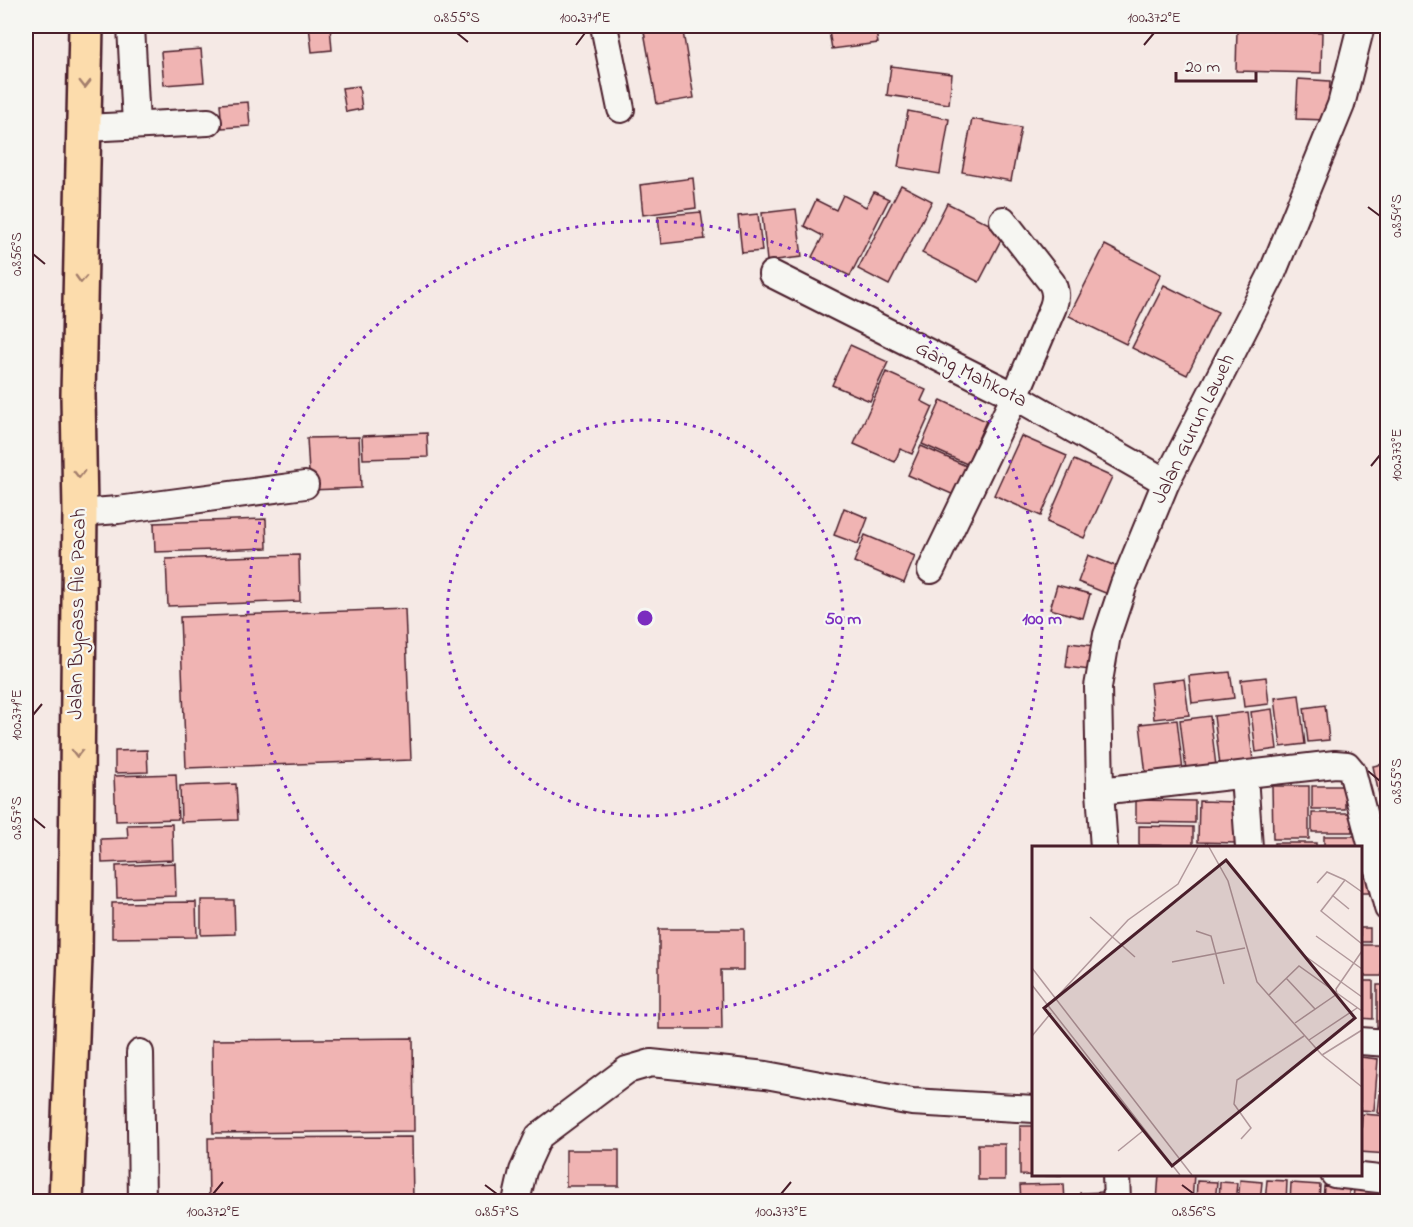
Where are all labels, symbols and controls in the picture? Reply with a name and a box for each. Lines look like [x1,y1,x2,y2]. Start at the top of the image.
text: 0.855°S [434,7,480,29]
text: 100.371°E [559,7,611,29]
text: 100.372°E [1127,7,1181,29]
scale bar [1176,45,1256,83]
text: 20 m [1185,55,1220,81]
one-way arrow [79,79,91,88]
text: 0.854°S [1386,194,1408,238]
text: 0.856°S [6,232,28,276]
one-way arrow [75,274,87,283]
street label: Gang Mahkota [909,334,1032,418]
street label: Jalan Gurun Laweh [1145,349,1243,509]
text: 100.373°E [1386,429,1408,481]
one-way arrow [73,469,85,478]
street label: Jalan Bypass Aie Pacah [61,508,97,720]
text: 50 m [825,607,861,633]
text: 100 m [1022,607,1062,633]
centre of rings [635,608,655,628]
text: 100.371°E [6,689,28,741]
one-way arrow [71,748,83,757]
text: 0.855°S [1386,758,1408,804]
text: 0.857°S [6,796,28,840]
inset map [1032,846,1362,1176]
text: 100.372°E [186,1201,240,1223]
text: 0.857°S [475,1201,519,1223]
text: 100.373°E [755,1201,807,1223]
text: 0.856°S [1172,1201,1216,1223]

